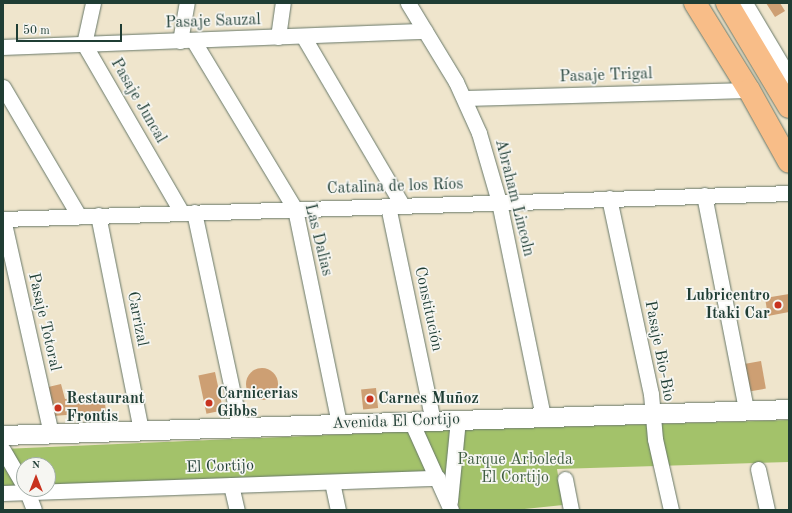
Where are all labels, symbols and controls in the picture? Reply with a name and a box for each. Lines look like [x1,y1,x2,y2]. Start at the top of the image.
street label: Pasaje Sauzal [165,11,261,33]
scale bar [18,16,124,42]
text: 50 m [23,25,50,37]
street label: Pasaje Juncal [106,55,170,147]
street label: Pasaje Trigal [559,65,653,87]
street label: Abraham Lincoln [490,137,538,259]
street label: Catalina de los Ríos [327,175,463,199]
street label: Las Dalias [300,202,336,278]
street label: Constitución [410,265,446,353]
street label: Pasaje Totoral [23,271,65,373]
place label: Lubricentro Itaki Car [686,286,770,324]
street label: Carrizal [122,290,152,348]
street label: Pasaje Bio-Bio [640,299,678,403]
marker: Lubricentro Itaki Car [773,300,783,310]
place label: Carnicerias Gibbs [217,384,298,422]
place label: Restaurant Frontis [66,389,145,427]
place label: Carnes Muñoz [378,389,479,409]
marker: Carnes Muñoz [365,394,375,404]
marker: Carnicerias Gibbs [204,398,214,408]
marker: Restaurant Frontis [53,403,63,413]
street label: Avenida El Cortijo [332,410,460,434]
park label: Parque Arboleda El Cortijo [457,450,573,488]
street label: El Cortijo [186,456,254,478]
north arrow [16,457,56,497]
text: N [32,460,40,471]

